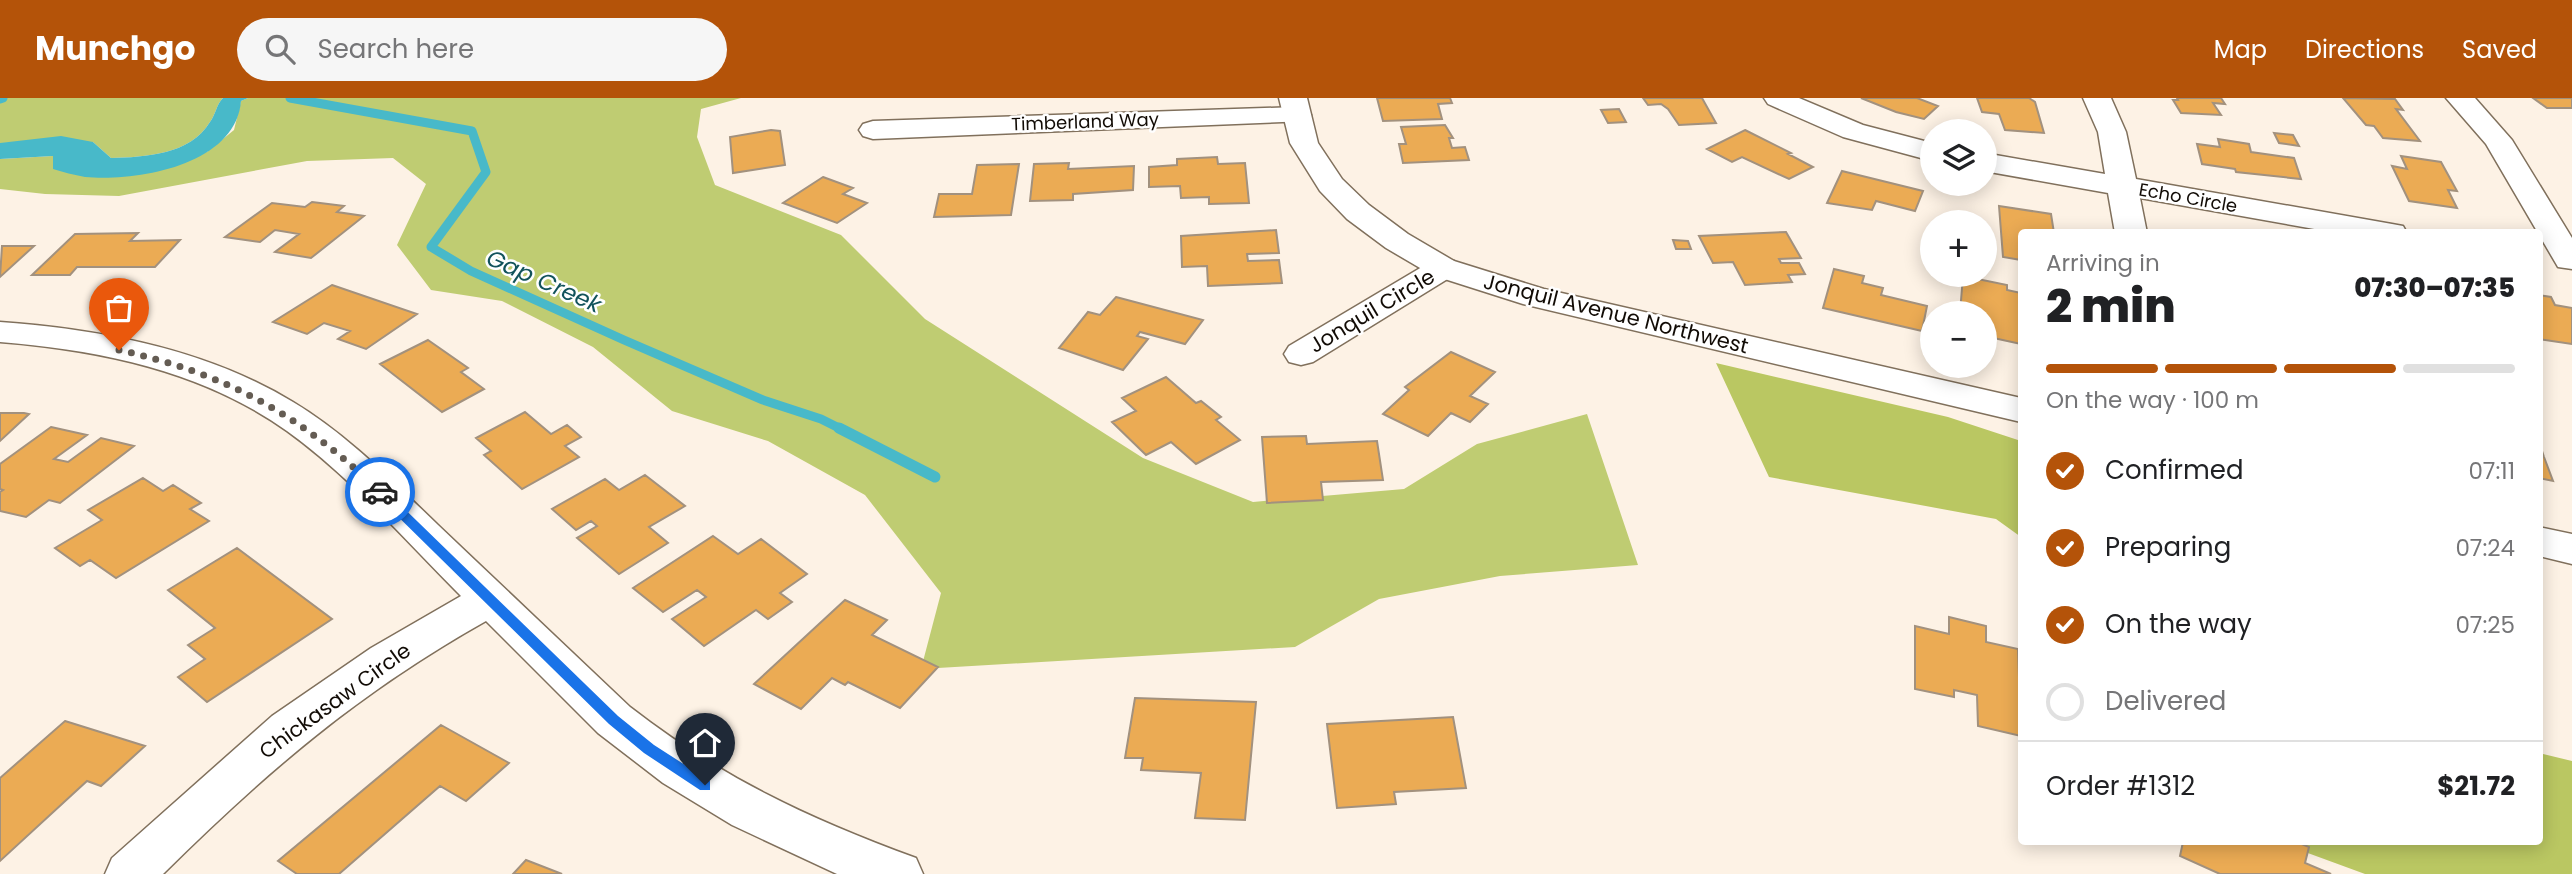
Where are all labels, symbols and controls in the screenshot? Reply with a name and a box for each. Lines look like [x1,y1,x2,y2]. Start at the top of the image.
search box [237,18,727,81]
text: Munchgo [35,25,195,72]
icon: search [261,30,299,68]
text: Search here [317,31,474,67]
text: Map [2214,33,2267,66]
text: Directions [2305,33,2424,66]
text: Saved [2462,33,2537,66]
street label: Timberland Way [1011,106,1159,137]
map controls [1920,119,1997,378]
button: layers [1920,119,1997,196]
street label: Echo Circle [2137,177,2239,218]
button: + [1920,210,1997,287]
water label: Gap Creek [482,241,608,321]
text: Arriving in [2046,247,2160,279]
street label: Jonquil Circle [1304,262,1440,359]
street label: Jonquil Avenue Northwest [1481,267,1752,360]
text: 07:30–07:35 [2354,270,2515,306]
text: 2 min [2046,274,2176,338]
pin [89,278,149,350]
icon: bag [100,289,138,327]
button: − [1920,301,1997,378]
text: On the way · 100 m [2046,384,2259,416]
icon: check [2046,452,2084,490]
text: Confirmed [2105,452,2243,488]
text: 07:11 [2468,455,2515,487]
courier [345,457,415,527]
icon: car [361,473,399,511]
icon: check [2046,529,2084,567]
text: Preparing [2105,529,2231,565]
text: 07:24 [2455,532,2515,564]
icon: check [2046,606,2084,644]
text: On the way [2105,606,2252,642]
text: 07:25 [2455,609,2515,641]
street label: Chickasaw Circle [253,636,416,765]
text: Delivered [2105,683,2226,719]
pin [675,713,735,785]
icon: home [686,724,724,762]
text: Order #1312 [2046,768,2195,804]
text: $21.72 [2437,768,2515,804]

